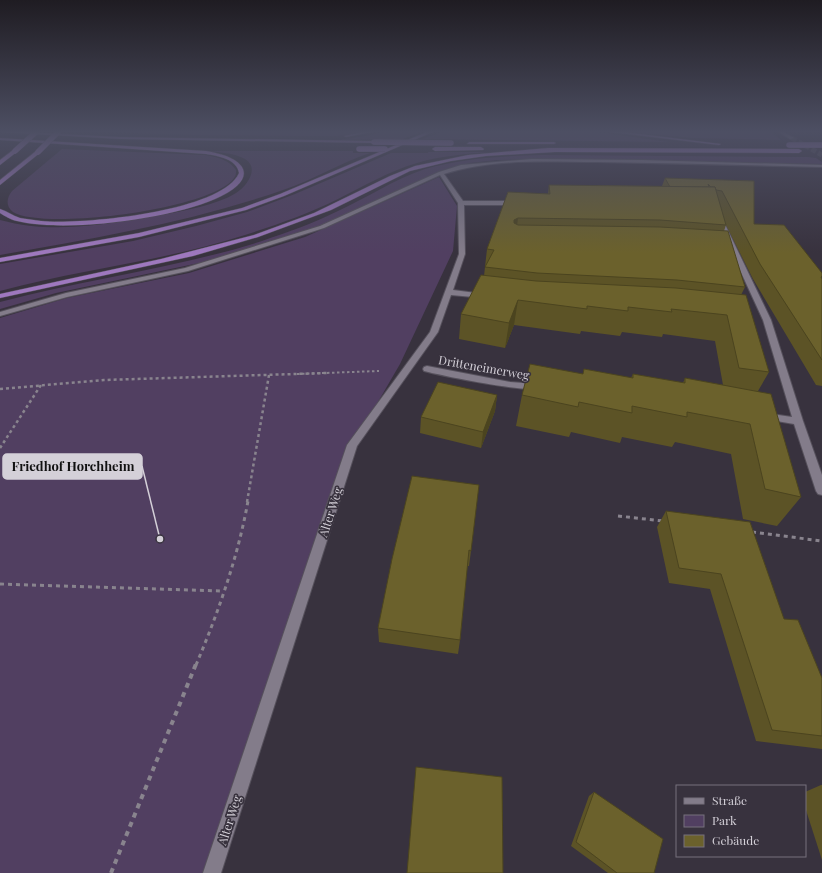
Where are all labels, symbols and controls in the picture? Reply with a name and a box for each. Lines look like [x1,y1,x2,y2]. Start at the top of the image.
street label: Dritteneimerweg [437,351,531,383]
callout: Friedhof Horchheim [3,454,142,479]
text: Friedhof Horchheim [11,457,135,474]
street label: Alter Weg [314,484,346,540]
legend [676,785,806,857]
street label: Alter Weg [213,792,245,848]
text: Straße [712,792,747,808]
text: Park [712,812,737,828]
text: Gebäude [712,832,759,848]

